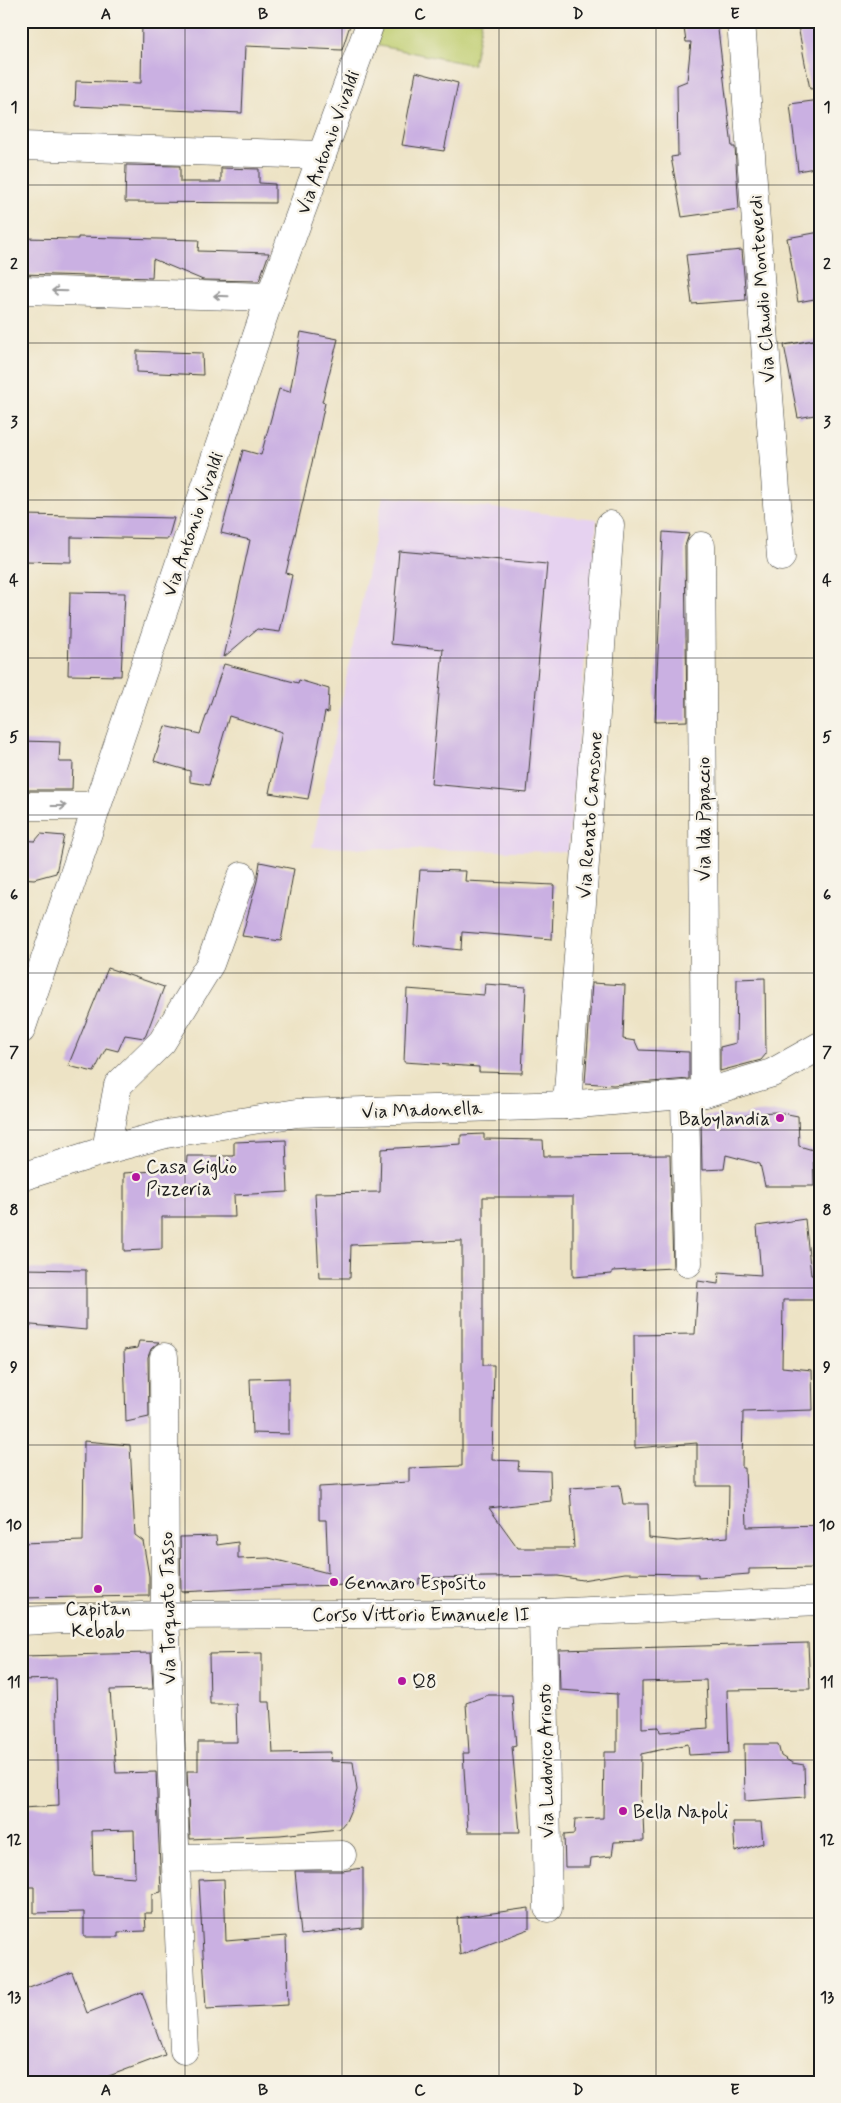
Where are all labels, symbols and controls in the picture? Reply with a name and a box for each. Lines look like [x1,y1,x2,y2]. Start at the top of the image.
text: A [101,4,111,25]
text: B [258,4,268,25]
text: C [414,4,426,25]
text: D [572,4,584,25]
text: E [730,4,740,25]
street label: Via Antonio Vivaldi [291,67,366,218]
text: 1 [10,97,18,118]
text: 1 [823,97,831,118]
street label: Via Claudio Monteverdi [743,194,782,383]
text: 2 [10,254,18,275]
text: 2 [823,254,831,275]
one-way arrow [51,286,67,295]
one-way arrow [213,291,229,300]
text: 3 [10,412,18,433]
text: 3 [823,412,831,433]
street label: Via Antonio Vivaldi [157,449,230,600]
text: 4 [9,570,19,591]
text: 4 [822,570,832,591]
text: 5 [9,727,19,748]
text: 5 [822,727,832,748]
street label: Via Renato Carosone [572,731,609,899]
street label: Via Ida Papaccio [692,757,717,881]
one-way arrow [50,801,66,811]
text: 6 [10,885,18,906]
text: 6 [823,885,831,906]
text: 7 [9,1042,19,1063]
text: 7 [822,1042,832,1063]
street label: Via Madonella [361,1096,484,1125]
place label: Babylandia [679,1107,770,1132]
marker: Babylandia [774,1112,786,1124]
place label: Casa Giglio Pizzeria [146,1155,237,1202]
marker: Casa Giglio Pizzeria [130,1171,142,1183]
text: 8 [9,1200,19,1221]
text: 8 [822,1200,832,1221]
text: 9 [10,1357,18,1378]
text: 9 [823,1357,831,1378]
text: 10 [6,1515,22,1536]
text: 10 [819,1515,835,1536]
street label: Via Torquato Tasso [155,1531,182,1684]
place label: Gennaro Esposito [344,1571,486,1596]
marker: Gennaro Esposito [328,1576,340,1588]
marker: Capitan Kebab [92,1583,104,1595]
place label: Capitan Kebab [65,1597,131,1644]
street label: Corso Vittorio Emanuele II [312,1603,530,1628]
place label: Q8 [412,1670,437,1695]
text: 11 [7,1672,21,1693]
text: 11 [820,1672,834,1693]
marker: Q8 [396,1675,408,1687]
street label: Via Ludovico Ariosto [533,1684,560,1838]
place label: Bella Napoli [633,1800,728,1825]
marker: Bella Napoli [617,1805,629,1817]
text: 12 [6,1830,22,1851]
text: 12 [819,1830,835,1851]
text: 13 [7,1987,21,2008]
text: 13 [820,1987,834,2008]
text: A [101,2080,111,2101]
text: B [258,2080,268,2101]
text: C [414,2080,426,2101]
text: D [572,2080,584,2101]
text: E [730,2080,740,2101]

